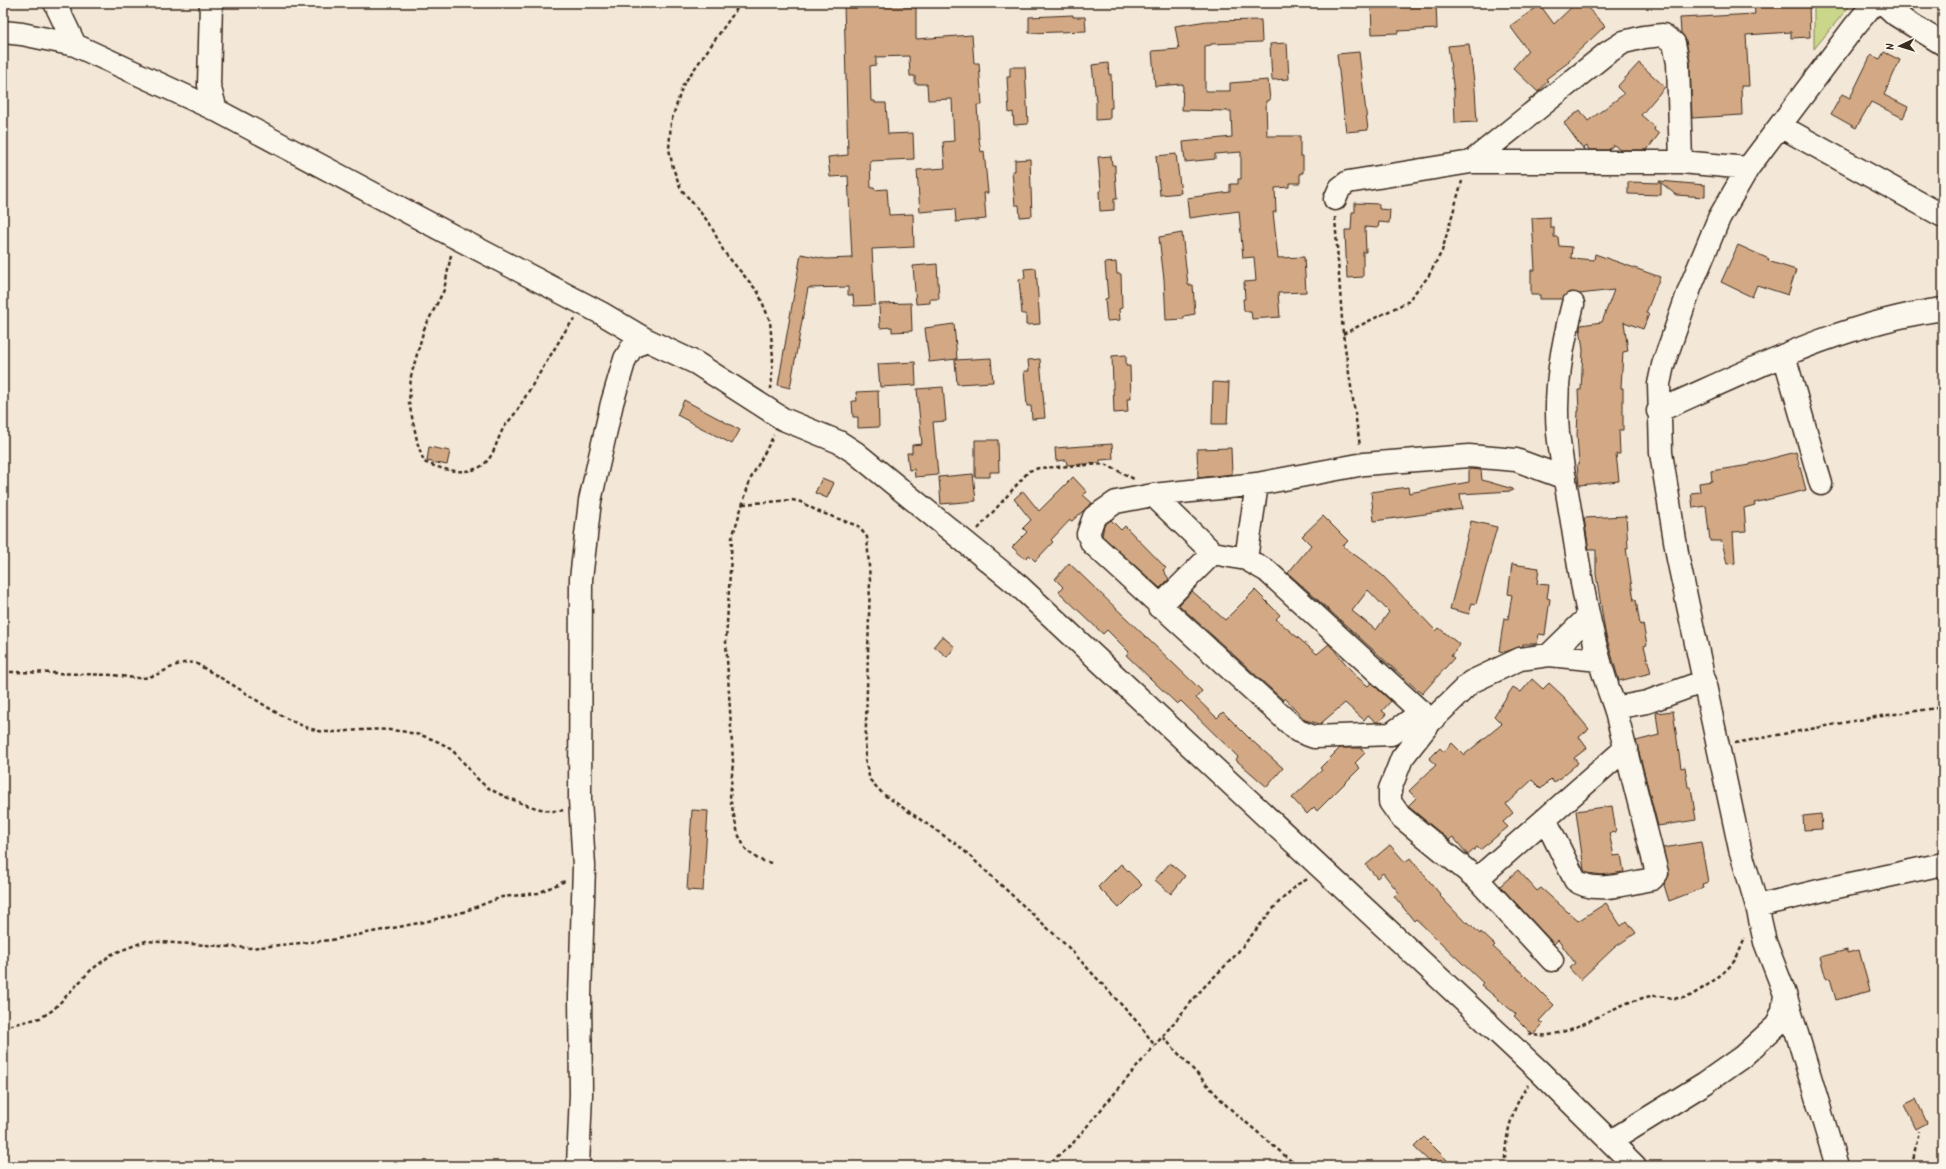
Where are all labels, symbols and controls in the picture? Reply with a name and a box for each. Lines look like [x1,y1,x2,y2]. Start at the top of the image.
north arrow [1880,26,1920,66]
text: N [1882,42,1900,51]

